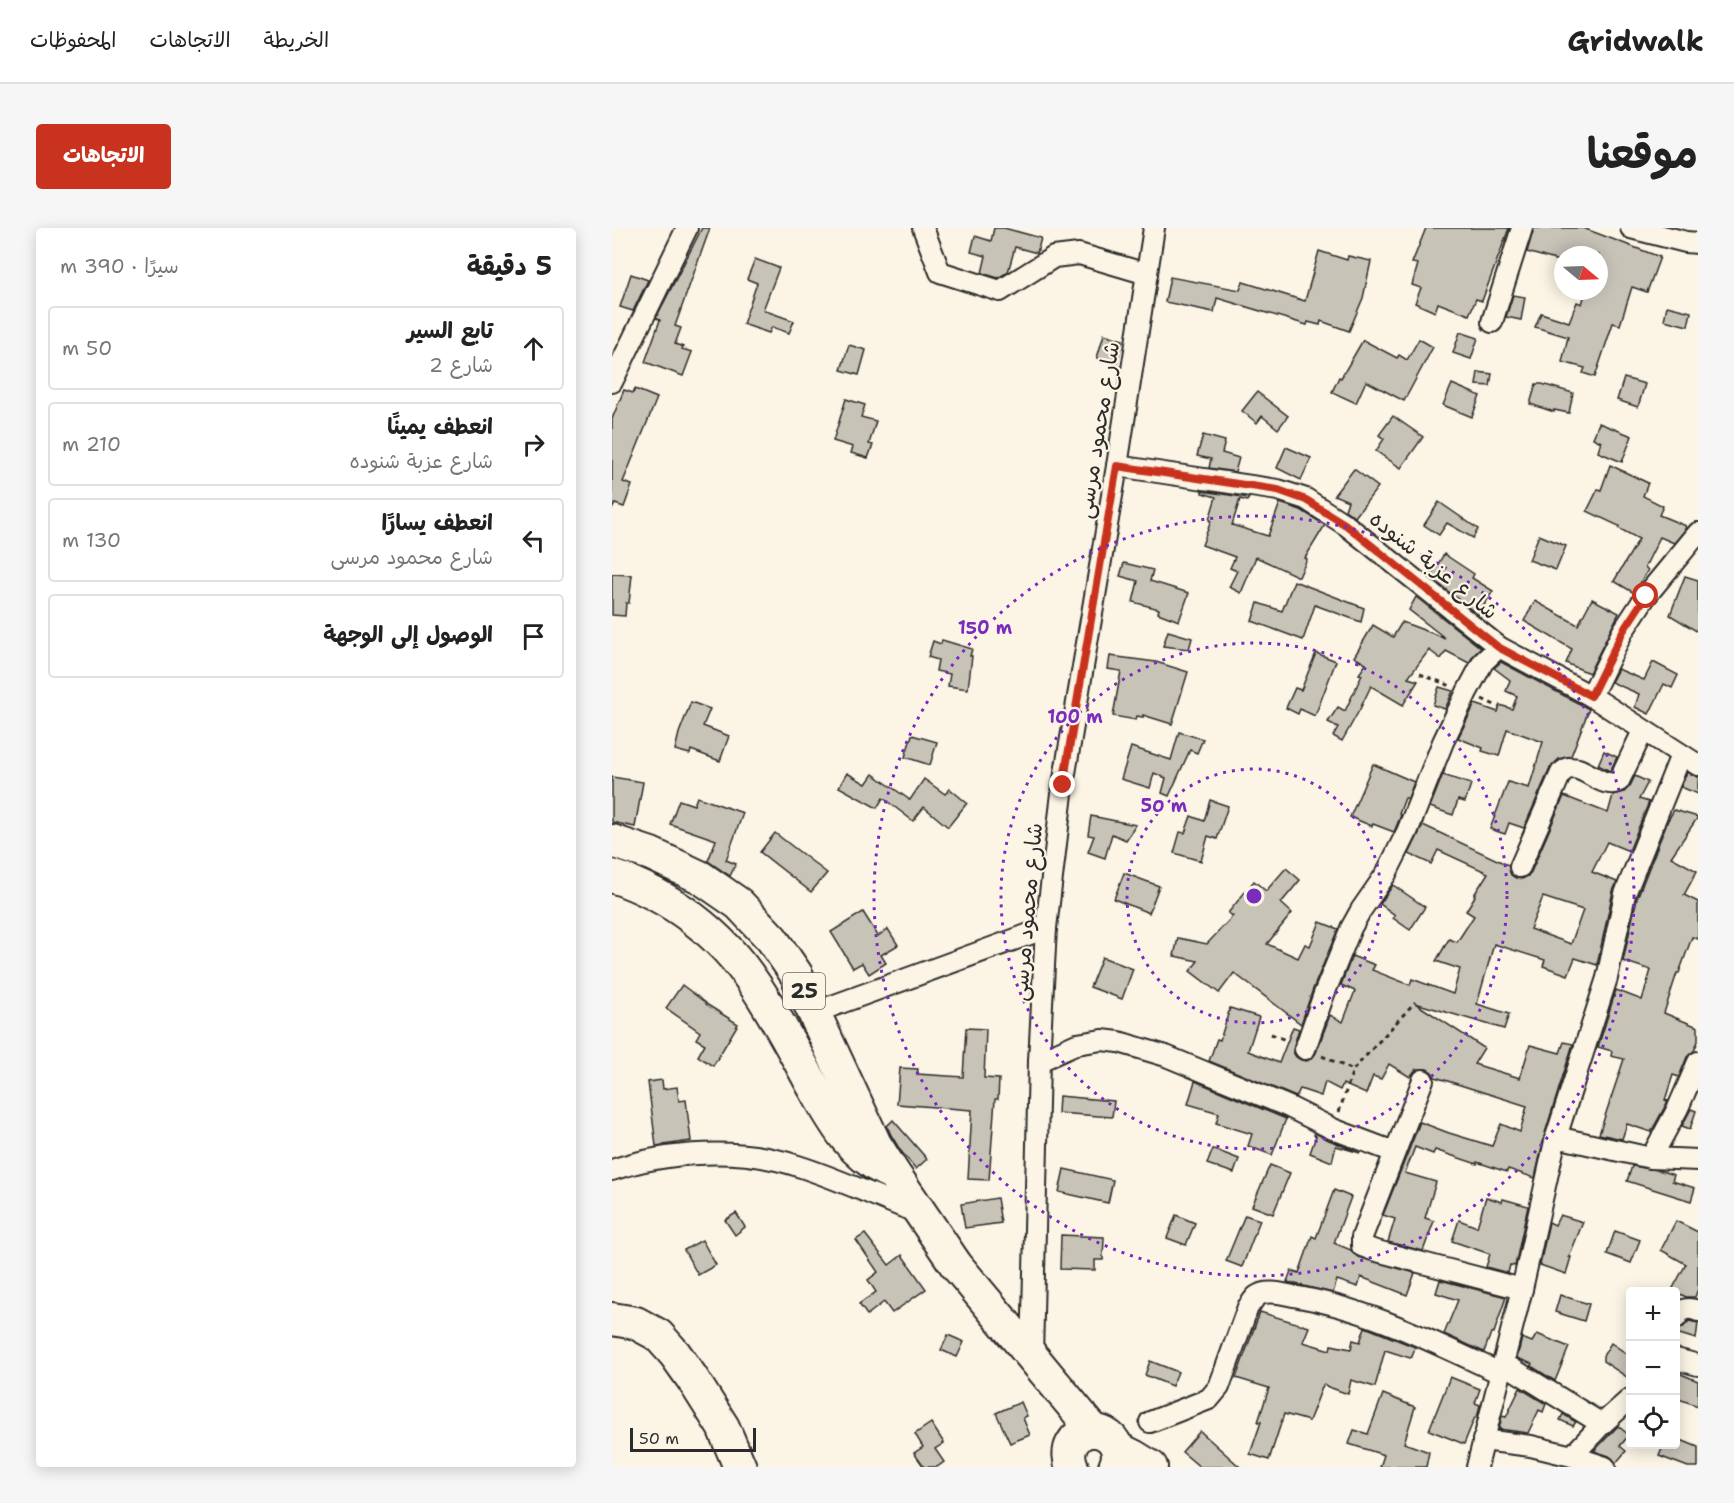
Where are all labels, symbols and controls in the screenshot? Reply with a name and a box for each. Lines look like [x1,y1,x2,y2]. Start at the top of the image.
text: Gridwalk [1567,22,1704,60]
text: المحفوظات [30,26,116,54]
text: الاتجاهات [149,26,231,54]
text: الخريطة [264,26,329,54]
button: الاتجاهات [36,124,171,189]
text: موقعنا [1587,125,1698,181]
north arrow [1554,246,1608,300]
text: 5 دقيقة [467,248,552,283]
text: سيرًا · 390 m [60,253,179,279]
text: تابع السير [407,316,493,345]
icon: ahead [517,332,550,365]
text: 50 m [62,335,112,361]
street label: شارع محمود مرسى [1070,339,1127,521]
text: شارع 2 [429,352,493,378]
text: انعطف يمينًا [387,412,493,441]
icon: right [517,428,550,461]
text: 210 m [62,431,121,457]
text: شارع عزبة شنوده [350,448,493,474]
street label: شارع عزبة شنوده [1363,504,1504,627]
text: انعطف يسارًا [381,508,493,537]
icon: left [517,524,550,557]
text: 130 m [62,527,121,553]
text: شارع محمود مرسى [331,544,493,570]
route start [1632,582,1658,608]
text: 150 m [958,616,1013,640]
text: الوصول إلى الوجهة [323,620,493,649]
icon: arrive [517,620,550,653]
text: 100 m [1047,705,1103,729]
route end [1049,771,1075,797]
text: 50 m [1141,794,1188,818]
street label: شارع محمود مرسى [1005,822,1050,1002]
centre of rings [1244,886,1264,906]
road number: 25 [783,973,825,1009]
map controls [1626,1287,1680,1449]
button: + [1626,1287,1680,1341]
button: − [1626,1341,1680,1395]
button: locate [1626,1395,1680,1449]
scale bar [630,1425,756,1452]
text: 50 m [639,1428,679,1449]

